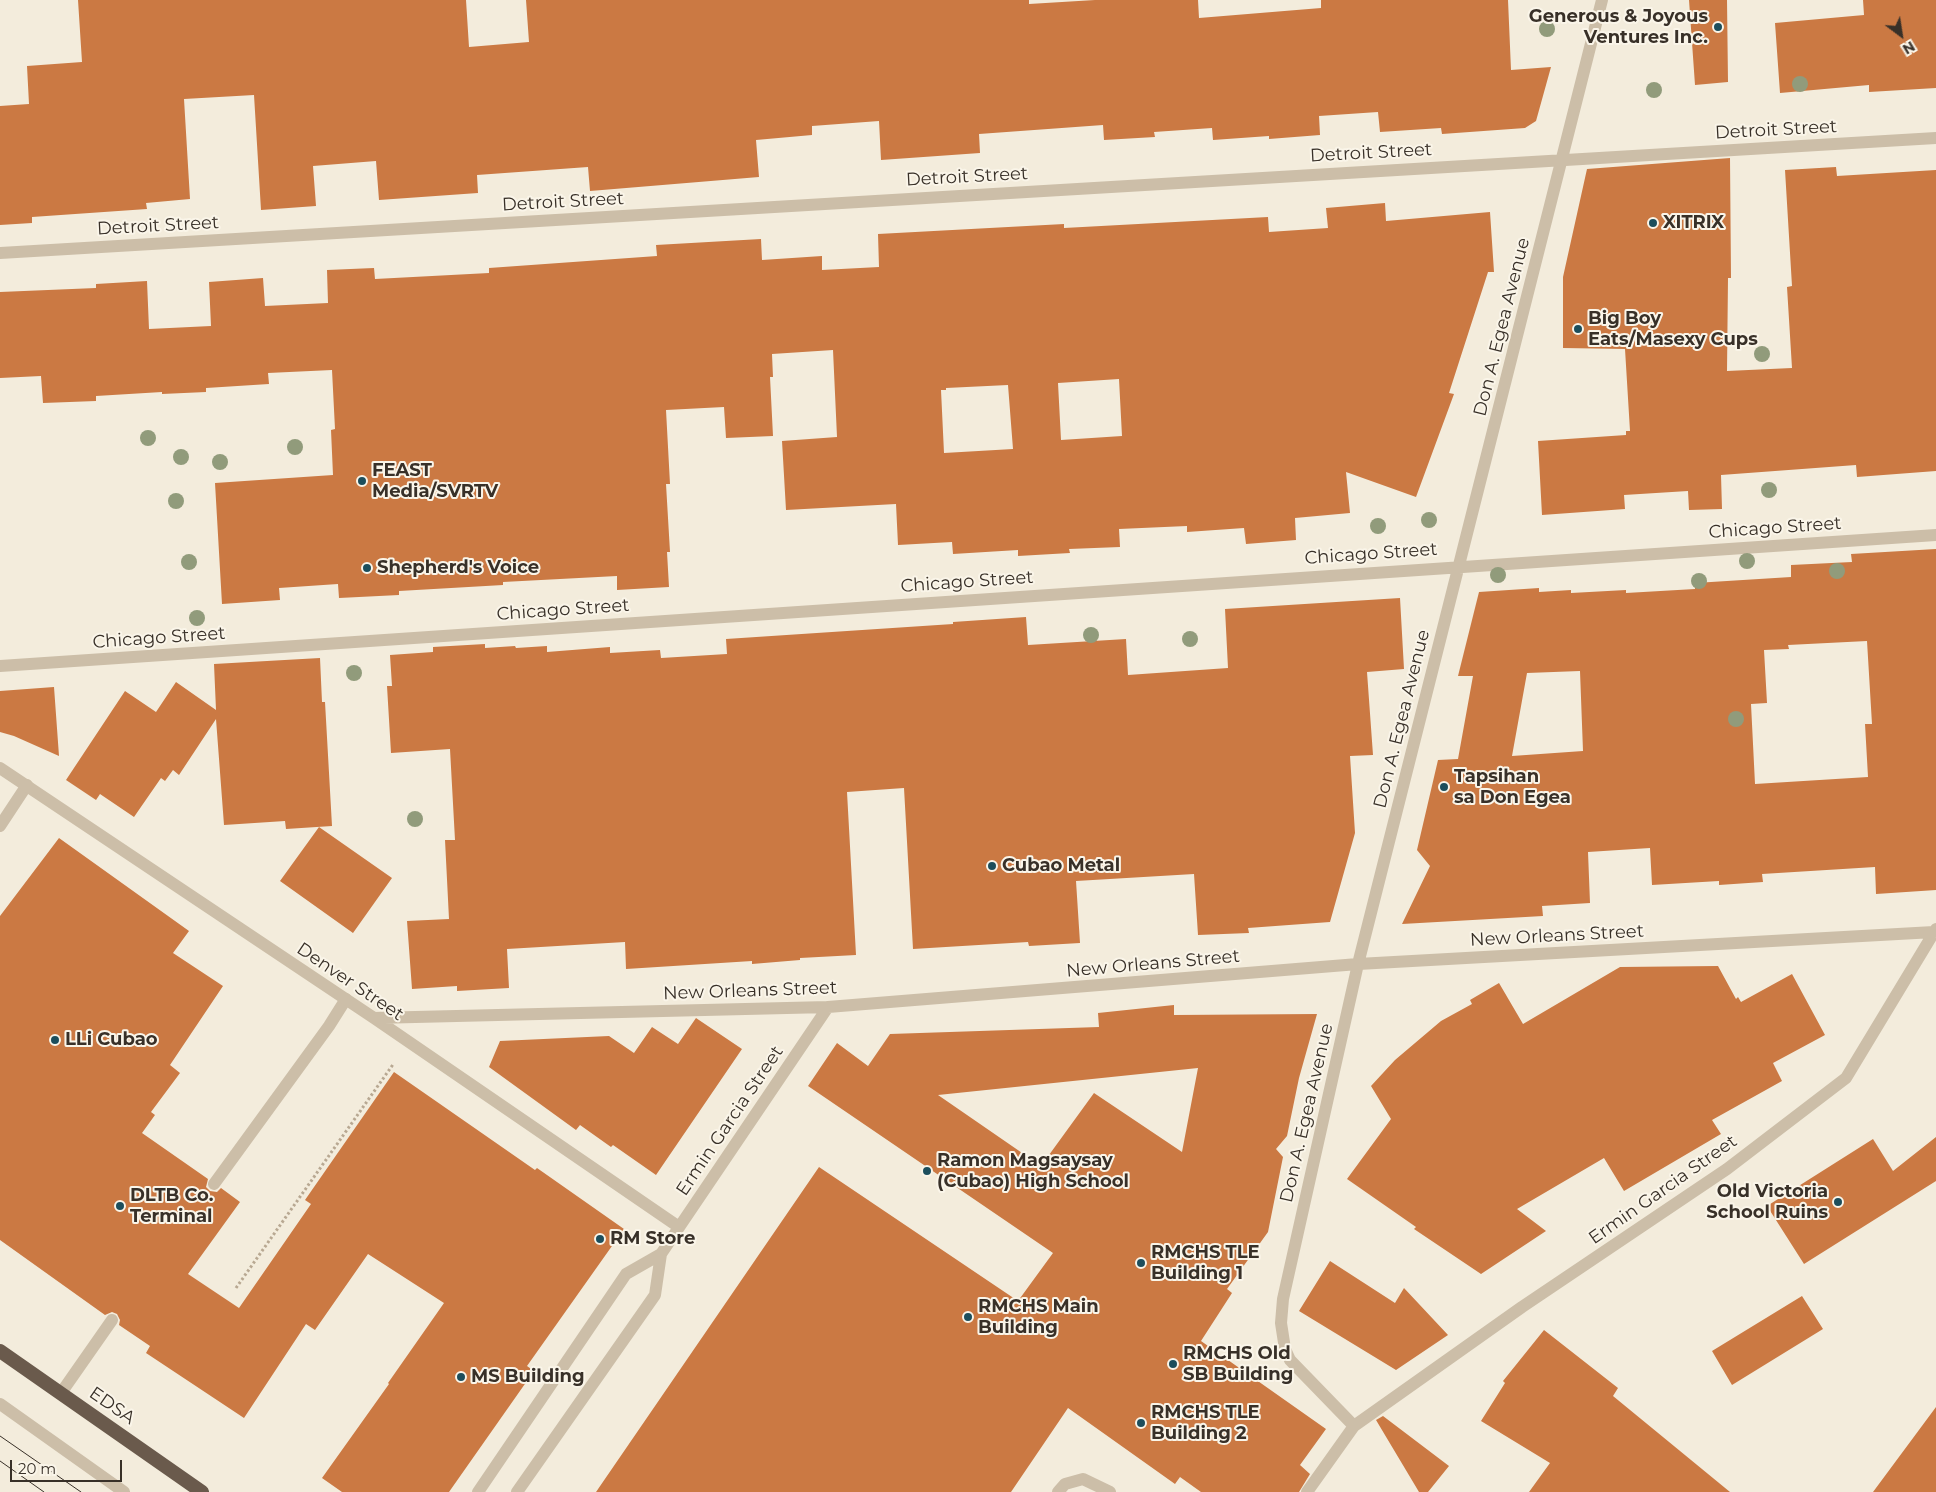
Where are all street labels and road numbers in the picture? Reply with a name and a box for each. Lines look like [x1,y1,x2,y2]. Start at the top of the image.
street label: Detroit Street [1714,116,1838,144]
street label: Detroit Street [1309,139,1433,167]
street label: Detroit Street [905,163,1029,191]
street label: Detroit Street [501,188,625,216]
street label: Detroit Street [96,212,220,240]
street label: Don A. Egea Avenue [1469,236,1535,418]
street label: Chicago Street [1708,513,1842,543]
street label: Chicago Street [1304,539,1438,569]
street label: Chicago Street [900,567,1034,597]
street label: Chicago Street [496,595,630,625]
street label: Chicago Street [92,623,226,653]
street label: Don A. Egea Avenue [1369,628,1435,810]
street label: New Orleans Street [1469,921,1645,951]
street label: Denver Street [292,938,408,1026]
street label: New Orleans Street [1065,946,1241,982]
street label: New Orleans Street [663,977,837,1005]
street label: Don A. Egea Avenue [1276,1021,1338,1205]
street label: Ermin Garcia Street [672,1042,788,1200]
street label: Ermin Garcia Street [1585,1131,1741,1249]
street label: EDSA [85,1383,139,1429]

